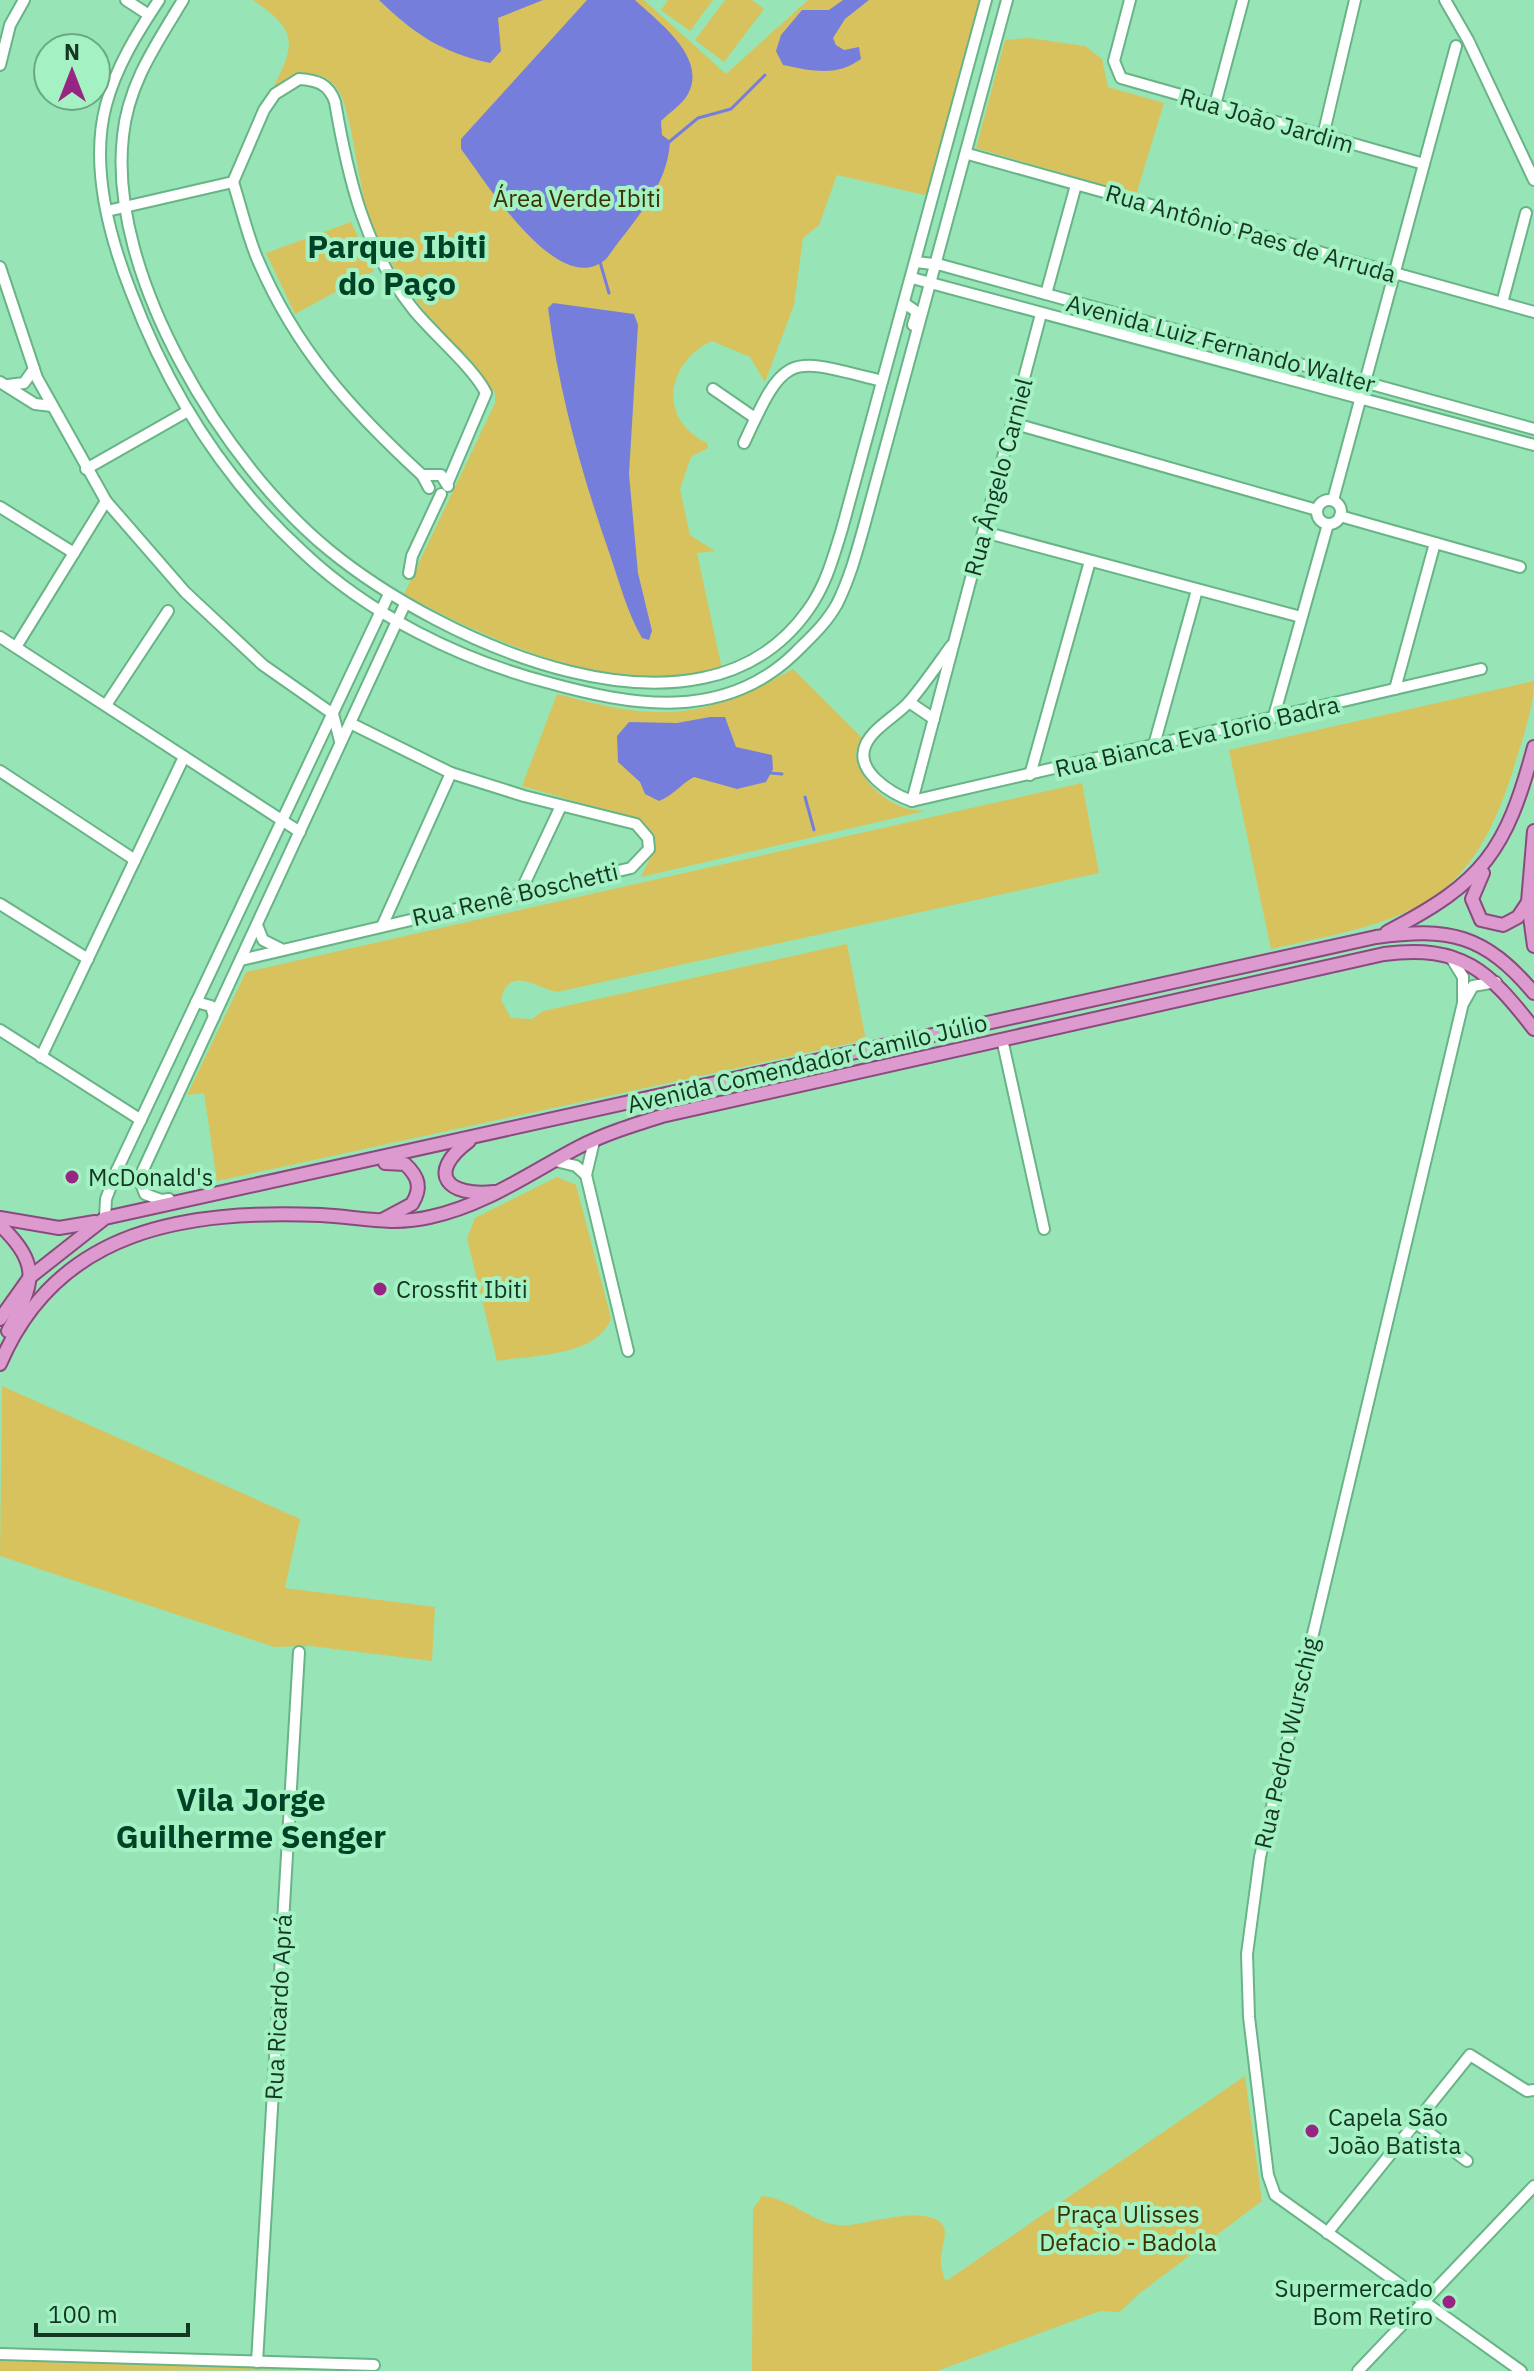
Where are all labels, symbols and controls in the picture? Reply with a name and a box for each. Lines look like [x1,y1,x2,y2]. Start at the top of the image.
north arrow [32,32,112,112]
text: N [64,37,80,66]
street label: Rua João Jardim [1176,80,1358,160]
street label: Rua Antônio Paes de Arruda [1102,176,1400,290]
park label: Área Verde Ibiti [493,182,661,214]
district label: Parque Ibiti do Paço [307,225,487,304]
street label: Avenida Luiz Fernando Walter [1063,286,1379,400]
street label: Rua Ângelo Carniel [956,374,1040,580]
street label: Rua Bianca Eva Iorio Badra [1052,688,1343,784]
street label: Rua Renê Boschetti [409,855,621,933]
street label: Avenida Comendador Camilo Júlio [624,1006,990,1120]
place label: McDonald's [88,1161,214,1193]
marker: McDonald's [63,1168,81,1186]
place label: Crossfit Ibiti [396,1273,528,1305]
marker: Crossfit Ibiti [371,1280,389,1298]
street label: Rua Pedro Wurschig [1246,1634,1326,1852]
district label: Vila Jorge Guilherme Senger [116,1778,386,1857]
street label: Rua Ricardo Aprá [257,1913,299,2101]
place label: Capela São João Batista [1328,2101,1461,2161]
marker: Capela São João Batista [1303,2122,1321,2140]
park label: Praça Ulisses Defacio - Badola [1039,2198,1217,2258]
place label: Supermercado Bom Retiro [1274,2272,1433,2332]
scale bar [36,2287,188,2337]
marker: Supermercado Bom Retiro [1440,2293,1458,2311]
text: 100 m [48,2298,118,2330]

